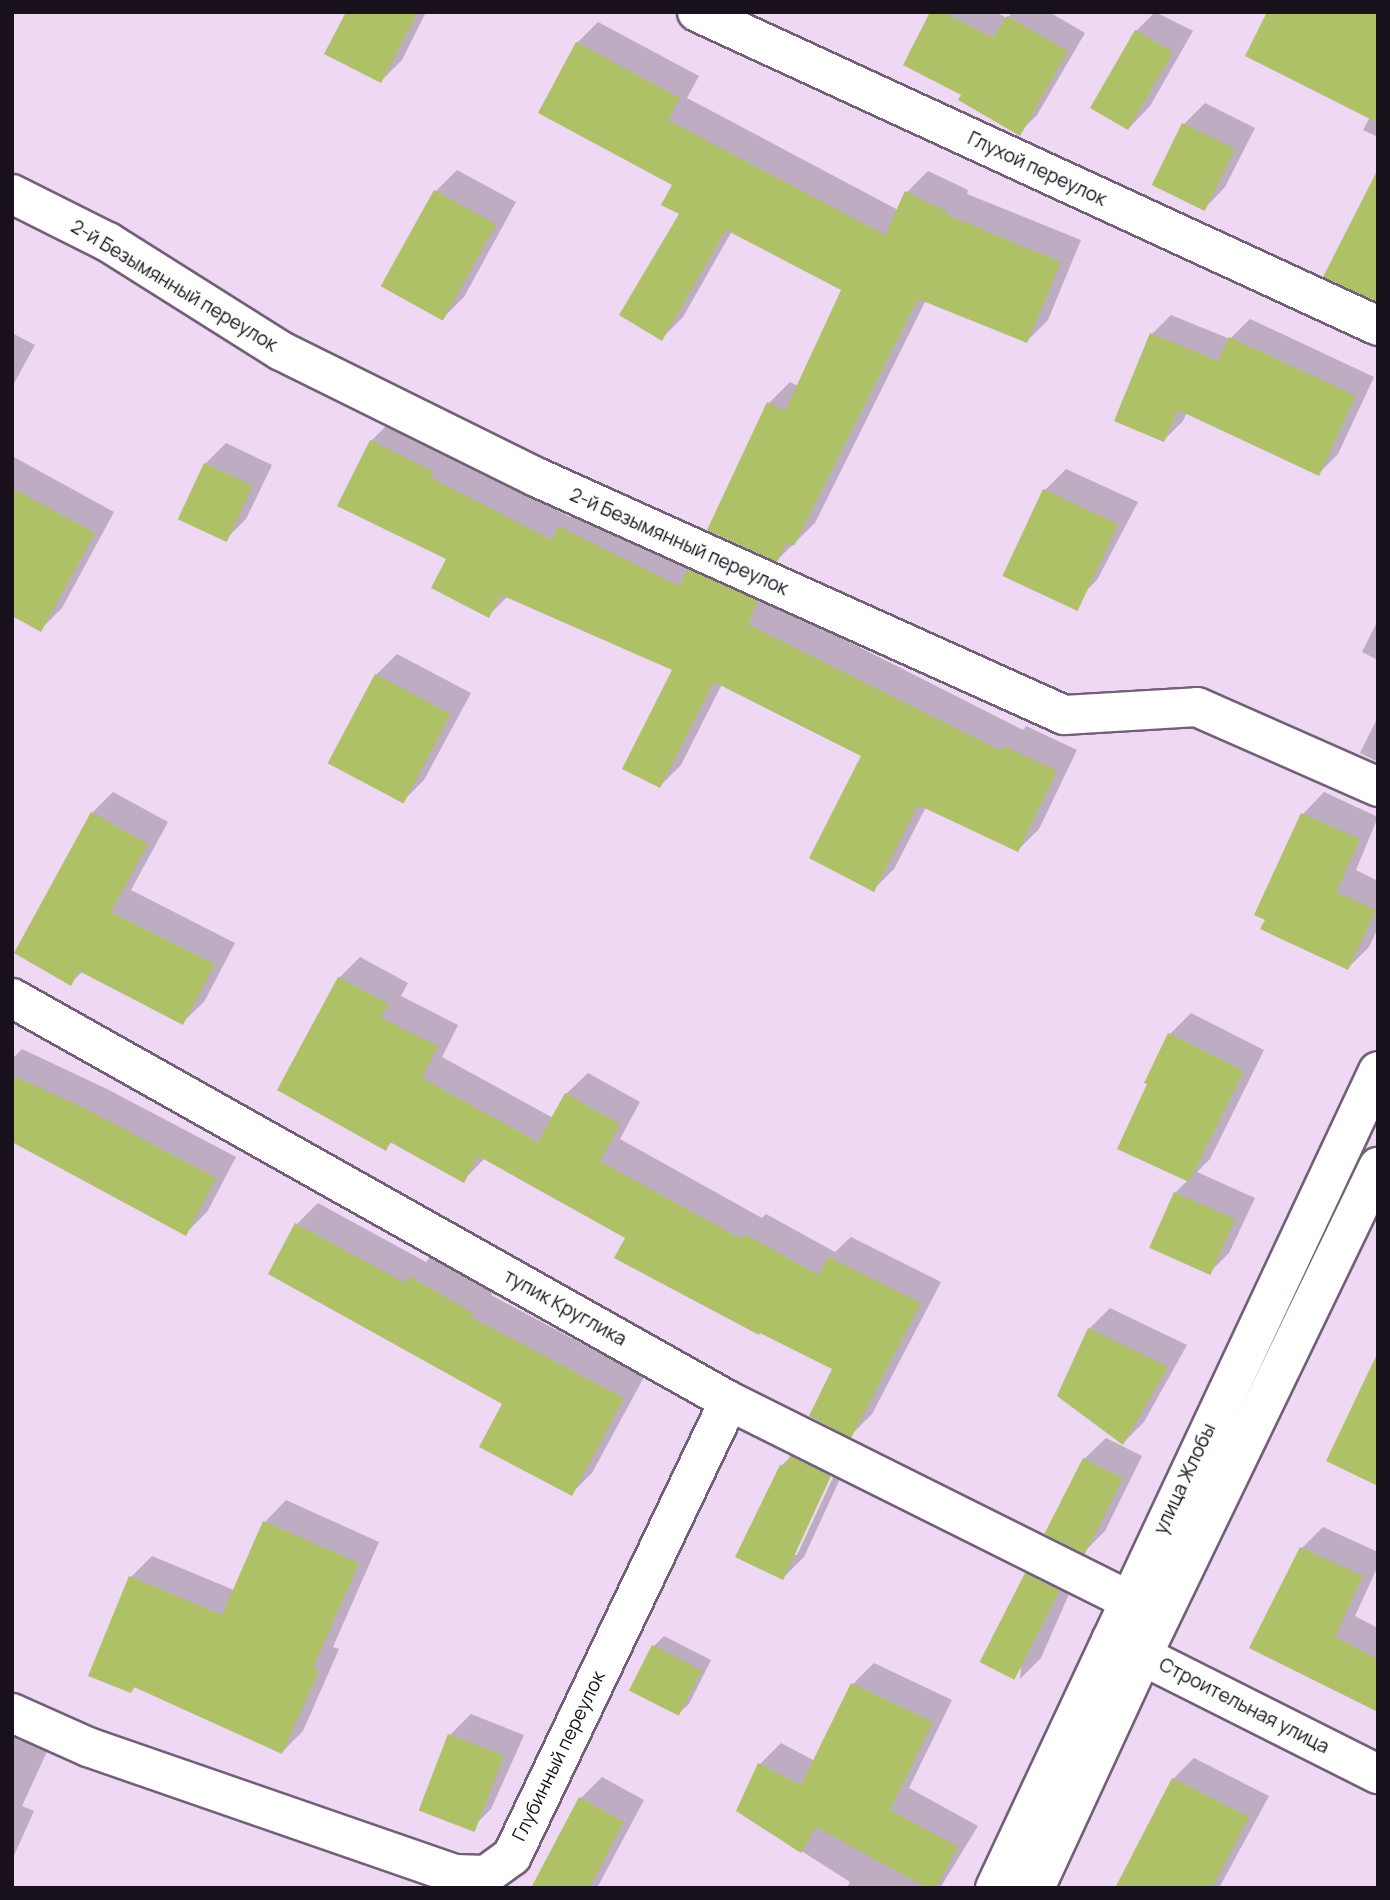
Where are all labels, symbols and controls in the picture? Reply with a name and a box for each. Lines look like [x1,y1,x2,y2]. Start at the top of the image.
street label: Глухой переулок [964,127,1110,211]
street label: 2-й Безымянный переулок [67,215,281,357]
street label: 2-й Безымянный переулок [566,483,792,601]
street label: тупик Круглика [500,1265,630,1351]
street label: улица Жлобы [1149,1420,1221,1538]
street label: Строительная улица [1155,1653,1333,1759]
street label: Глубинный переулок [508,1667,610,1845]

